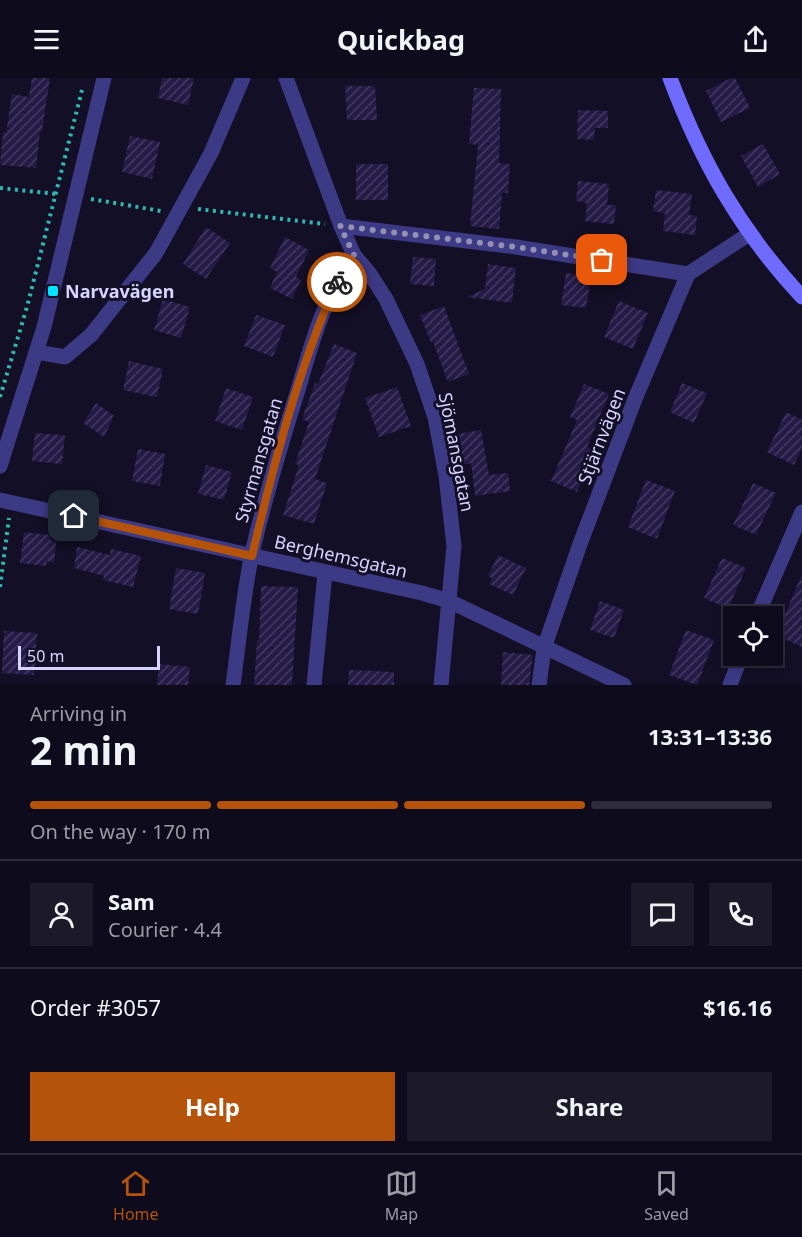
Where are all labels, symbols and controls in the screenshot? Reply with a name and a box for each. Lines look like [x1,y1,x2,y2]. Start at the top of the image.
text: Quickbag [337,21,465,58]
icon: menu [30,23,63,56]
icon: share [739,23,772,56]
pin [576,234,627,285]
icon: bag [585,243,618,276]
courier [307,252,367,312]
icon: bike [321,266,354,299]
place label: Narvavägen [65,279,174,303]
marker: Narvavägen [46,284,60,298]
street label: Stjärnvägen [572,384,630,488]
street label: Sjömansgatan [434,390,480,514]
street label: Styrmansgatan [229,395,287,525]
pin [48,490,99,541]
icon: home [57,499,90,532]
street label: Berghemsgatan [272,529,410,583]
map controls [723,606,783,666]
button: locate [723,606,783,666]
scale bar [18,643,160,670]
text: 50 m [27,645,64,667]
text: Arriving in [30,700,127,727]
text: 13:31–13:36 [648,721,772,751]
text: 2 min [30,723,137,776]
text: On the way · 170 m [30,818,210,845]
button: person [30,883,93,946]
button: chat [631,883,694,946]
button: phone [709,883,772,946]
text: Sam [108,886,155,916]
text: Courier · 4.4 [108,916,222,943]
text: Order #3057 [30,992,161,1022]
text: $16.16 [703,992,772,1022]
button: Help [30,1072,395,1141]
button: Share [407,1072,772,1141]
tab: Home [113,1167,159,1225]
tab: Map [385,1167,418,1225]
tab: Saved [644,1167,689,1225]

